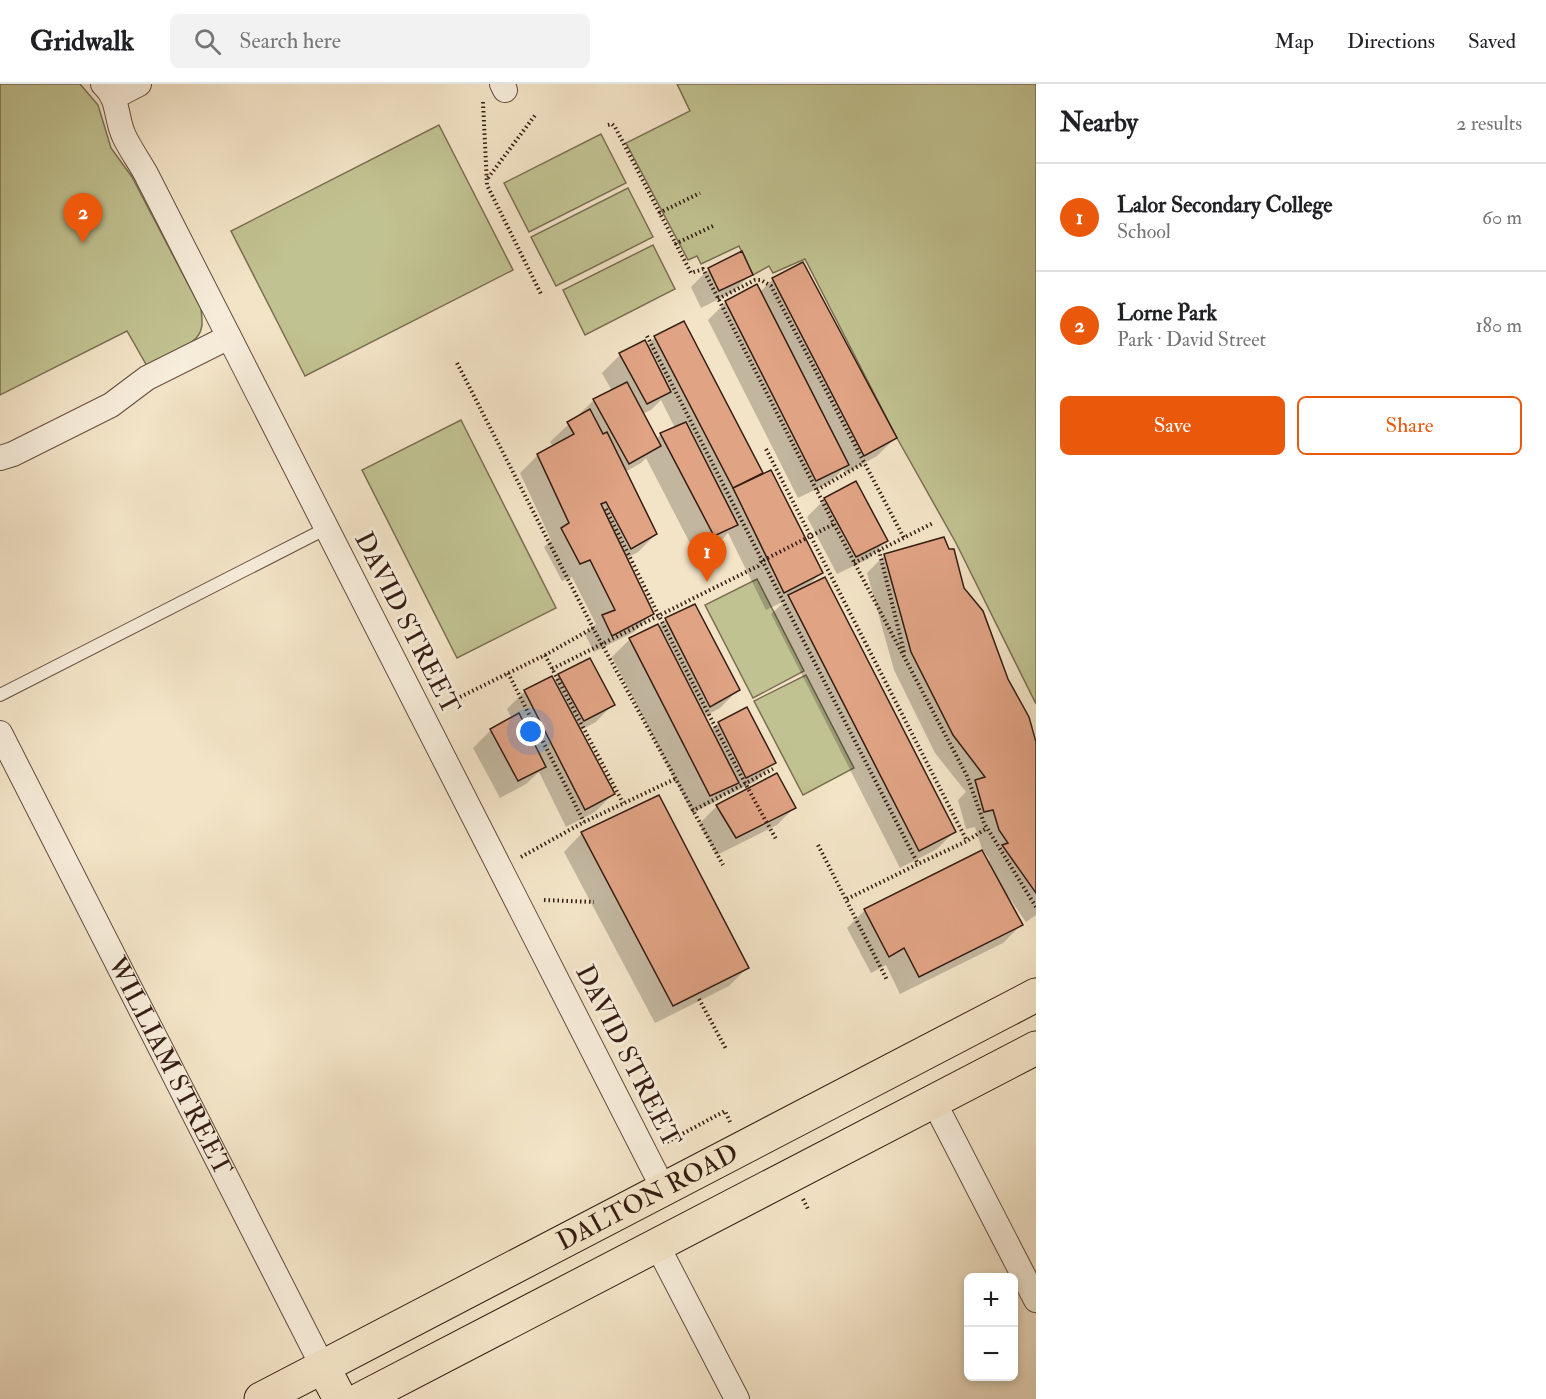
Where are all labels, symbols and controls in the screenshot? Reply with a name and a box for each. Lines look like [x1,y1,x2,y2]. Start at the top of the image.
search box [170,14,590,68]
text: Gridwalk [30,24,134,59]
icon: search [191,25,224,58]
text: Search here [239,27,341,55]
text: Map [1274,28,1314,55]
text: Directions [1347,28,1435,55]
text: Saved [1468,28,1516,55]
text: Nearby [1060,107,1138,139]
text: 2 results [1456,111,1522,136]
text: Lalor Secondary College [1117,191,1332,219]
pin: 2 [64,194,103,243]
text: 1 [1076,205,1083,230]
text: 60 m [1482,205,1522,230]
text: School [1117,219,1171,244]
text: Lorne Park [1117,299,1217,327]
text: 2 [1074,313,1085,338]
text: 180 m [1475,313,1522,338]
text: Park · David Street [1117,327,1266,352]
button: Save [1060,396,1285,455]
button: Share [1297,396,1522,455]
street label: DAVID STREET [347,526,467,720]
pin: 1 [688,532,726,582]
your location [516,717,545,746]
street label: WILLIAM STREET [100,950,239,1181]
street label: DAVID STREET [568,959,688,1153]
street label: DALTON ROAD [552,1137,744,1258]
map controls [964,1273,1018,1381]
button: + [964,1273,1018,1327]
button: − [964,1327,1018,1381]

